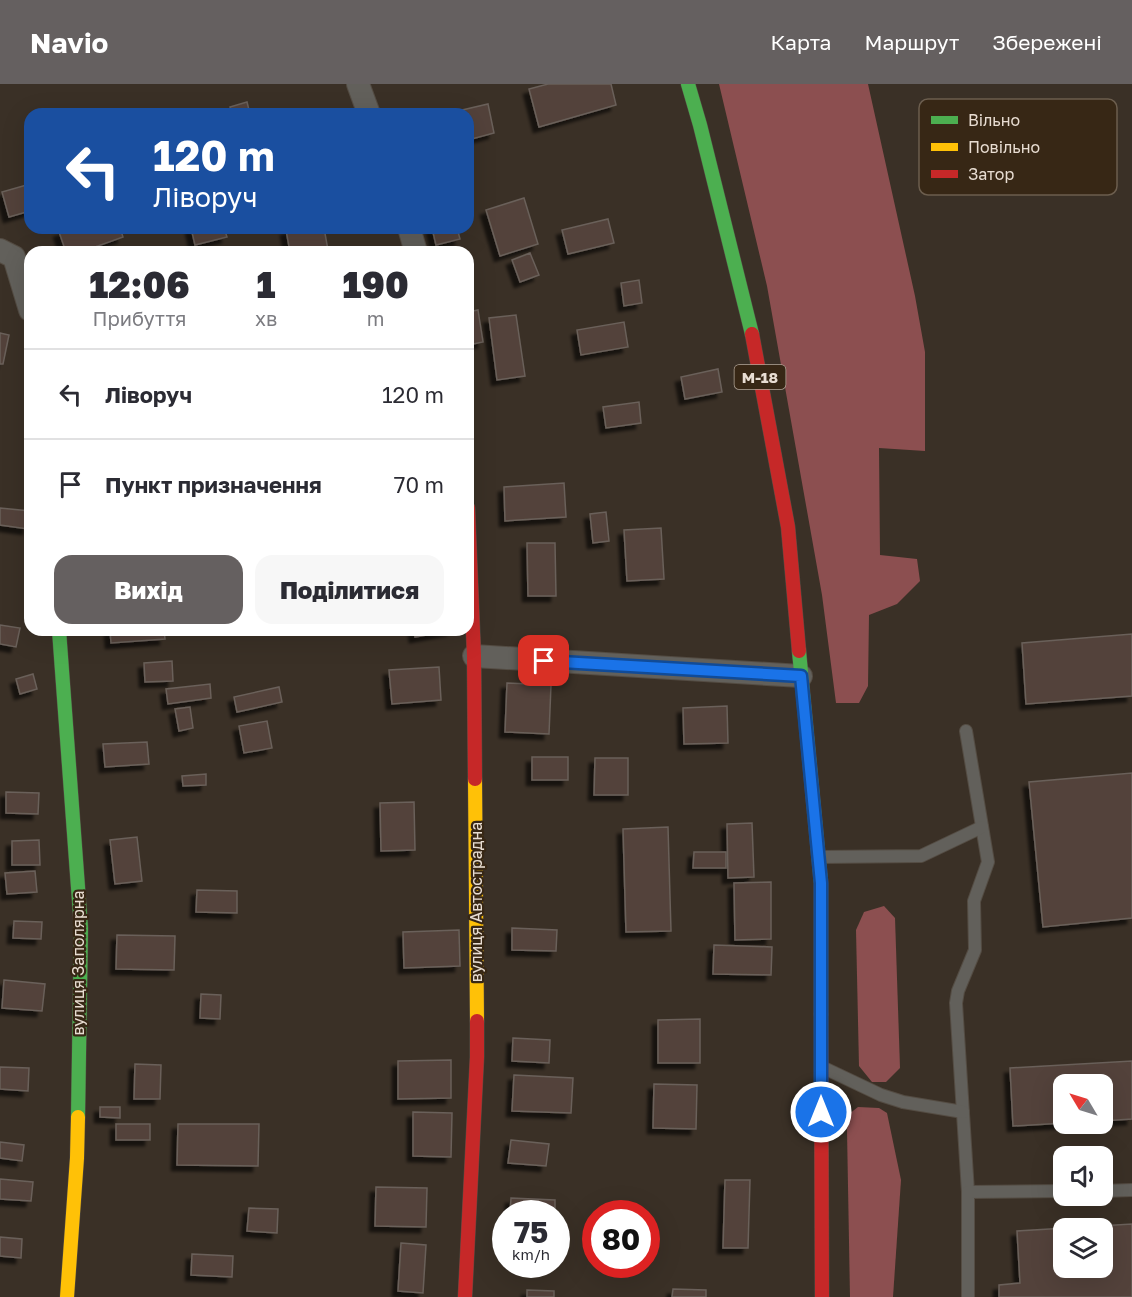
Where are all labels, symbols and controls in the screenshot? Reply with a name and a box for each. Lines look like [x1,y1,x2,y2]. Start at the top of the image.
text: Navio [30,26,108,59]
text: Карта [771,29,831,55]
text: Маршрут [864,29,959,55]
text: Збережені [992,29,1102,55]
legend [919,99,1117,195]
text: Вільно [968,110,1020,130]
text: 120 m [153,130,275,180]
icon: left [54,132,132,210]
text: Повільно [968,137,1040,157]
text: Затор [968,164,1014,184]
text: Ліворуч [153,181,257,213]
text: 12:06 [89,263,190,306]
text: 1 [257,263,276,306]
text: 190 [343,263,409,306]
text: Прибуття [92,306,186,330]
text: хв [255,306,277,330]
text: m [367,306,384,330]
road number: М-18 [734,365,786,389]
icon: left [54,378,87,411]
text: Ліворуч [105,381,192,408]
text: 120 m [382,381,444,408]
icon: arrive [54,468,87,501]
text: Пункт призначення [105,471,322,498]
text: 70 m [394,471,444,498]
button: Вихід [54,555,243,624]
button: Поділитися [255,555,444,624]
pin [518,635,569,686]
icon: arrive [527,644,560,677]
street label: вулиця Автострадна [466,822,486,982]
street label: вулиця Заполярна [68,890,88,1036]
north arrow [1053,1074,1113,1134]
map controls [1053,1074,1113,1278]
position arrow [789,1080,853,1144]
button: sound [1053,1146,1113,1206]
speed limit sign: 80 [582,1200,660,1278]
text: 75 [514,1214,548,1250]
button: layers [1053,1218,1113,1278]
text: km/h [512,1245,550,1263]

